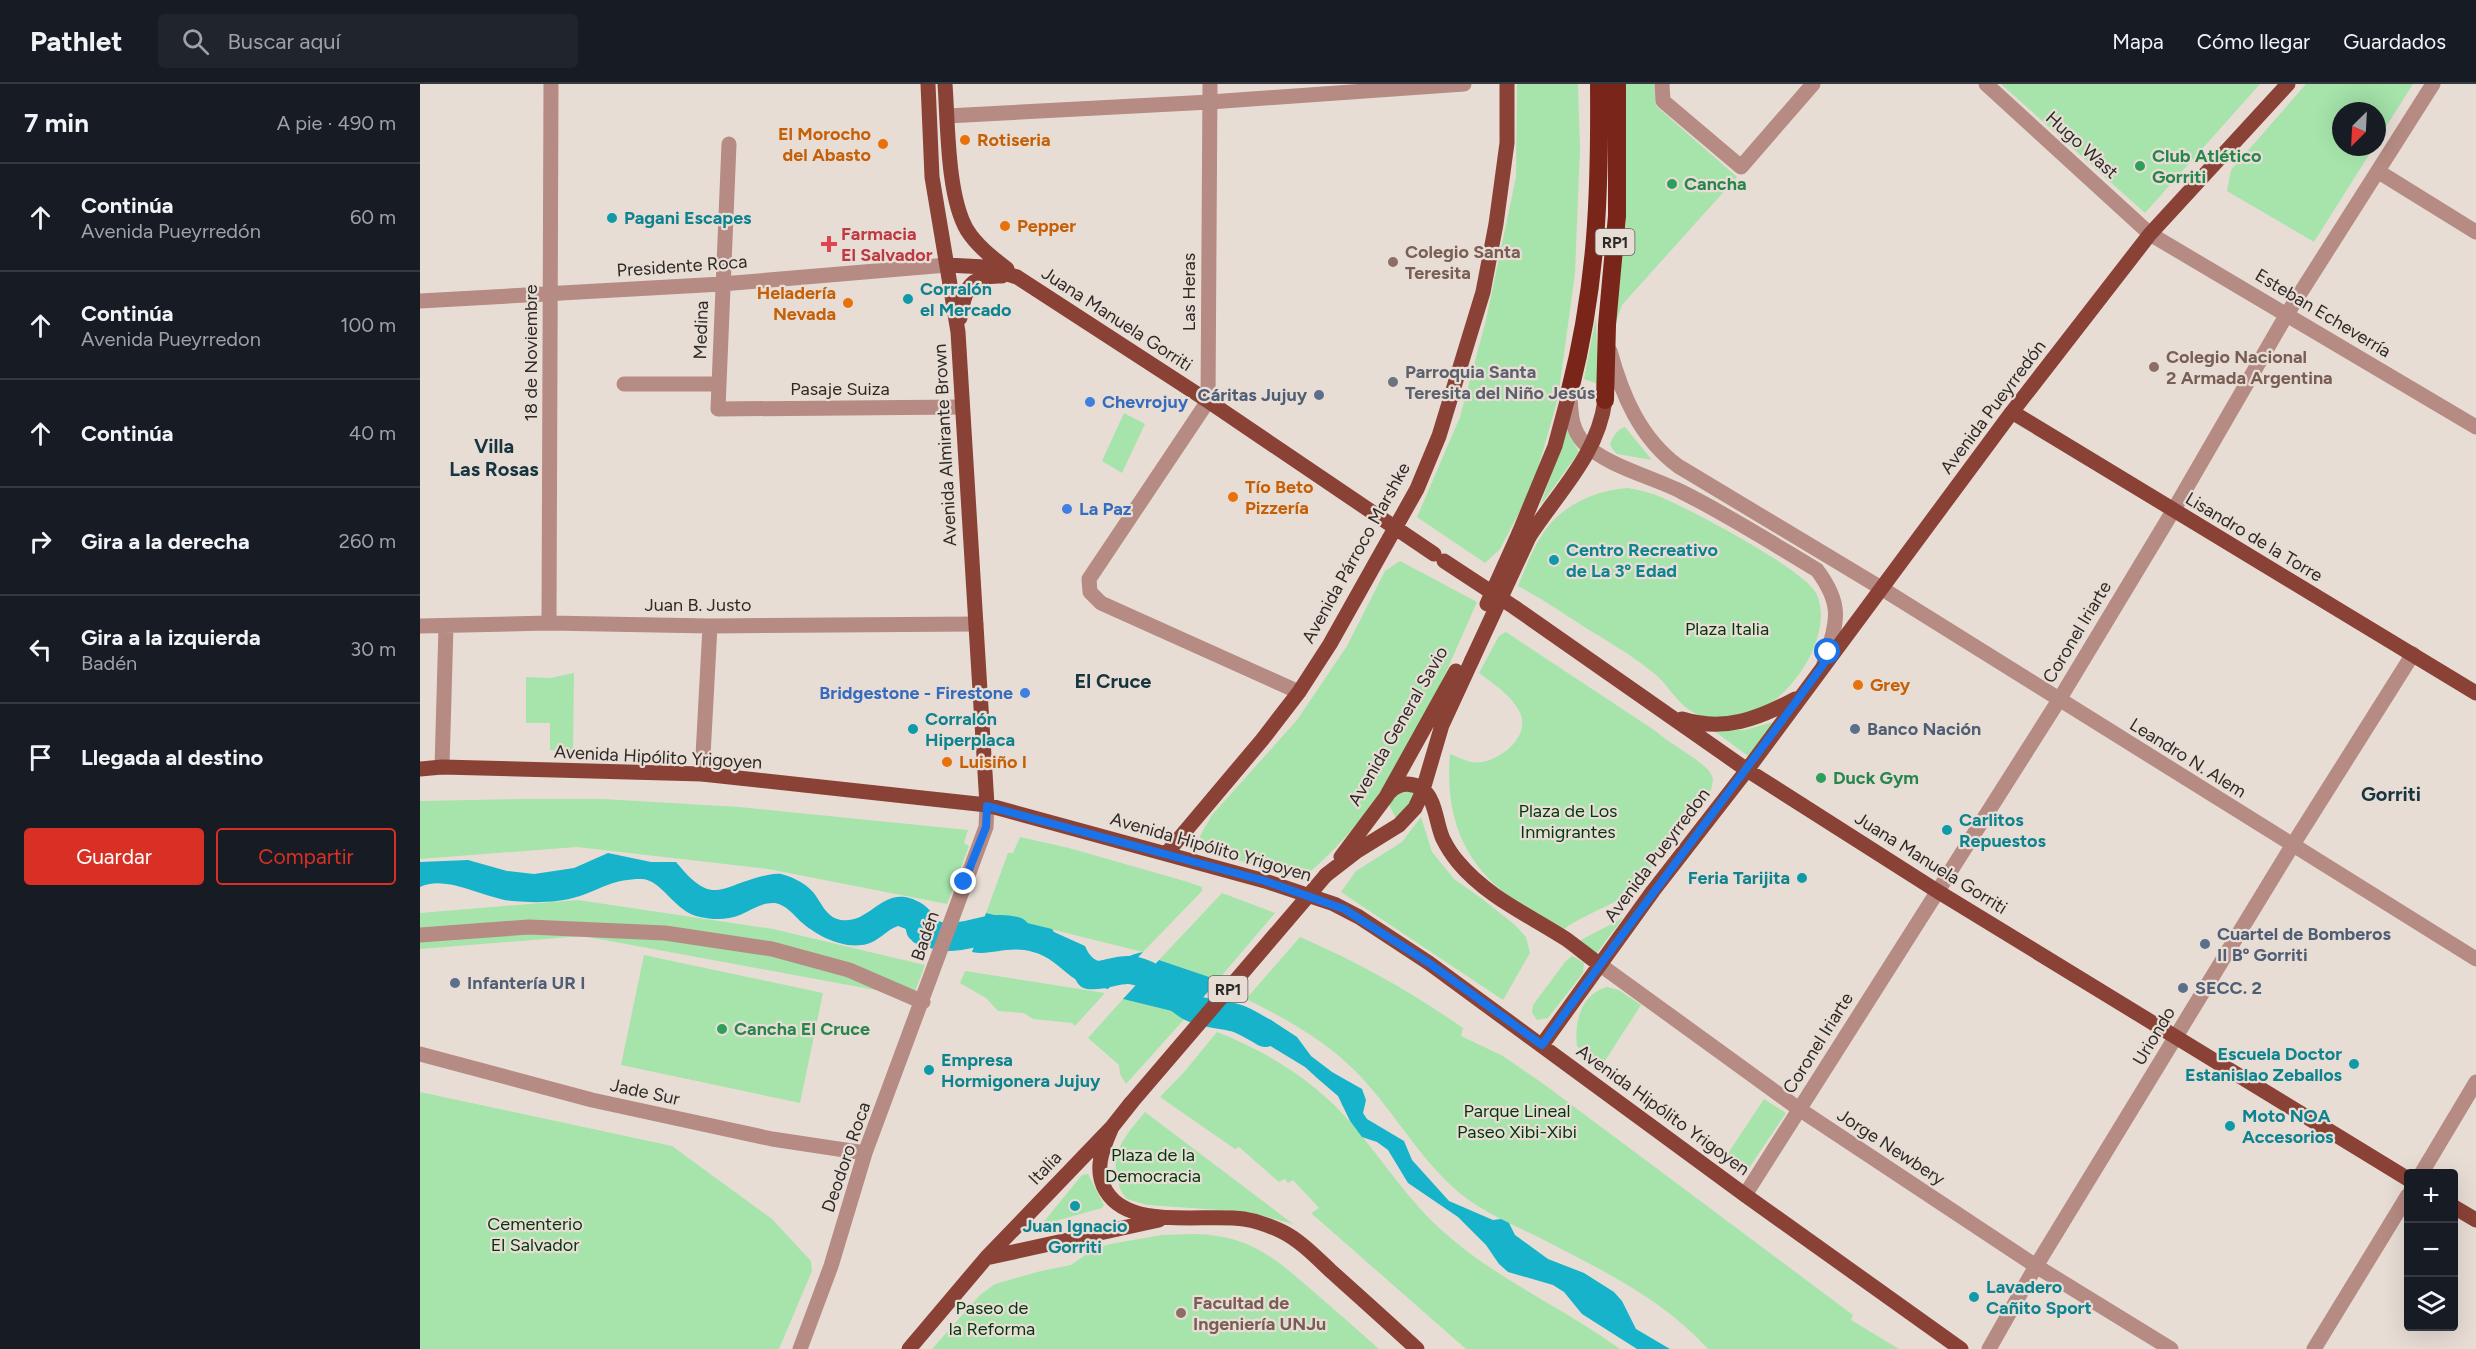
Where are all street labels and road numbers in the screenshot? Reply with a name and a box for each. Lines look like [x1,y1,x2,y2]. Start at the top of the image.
street label: Hugo Wast [2041,107,2123,183]
road number: RP1 [1596,229,1634,255]
street label: Presidente Roca [616,250,748,282]
street label: Las Heras [1178,253,1200,331]
street label: Juana Manuela Gorriti [1037,262,1197,376]
street label: Esteban Echeverría [2251,264,2395,362]
street label: 18 de Noviembre [520,284,542,422]
street label: Medina [689,300,713,360]
street label: Avenida Pueyrredón [1936,336,2050,478]
street label: Avenida Almirante Brown [929,343,961,547]
street label: Pasaje Suiza [790,378,890,400]
street label: Avenida Párroco Marshke [1297,459,1415,647]
street label: Lisandro de la Torre [2181,487,2327,587]
street label: Coronel Iriarte [2038,577,2116,687]
street label: Juan B. Justo [644,594,752,616]
street label: Avenida General Savio [1343,642,1453,810]
street label: Leandro N. Alem [2126,713,2250,803]
street label: Avenida Hipólito Yrigoyen [553,741,763,773]
street label: Avenida Pueyrredon [1600,784,1714,926]
street label: Juana Manuela Gorriti [1851,807,2011,919]
street label: Avenida Hipólito Yrigoyen [1108,808,1314,886]
street label: Badén [906,908,944,964]
road number: RP1 [1208,976,1248,1002]
street label: Coronel Iriarte [1778,988,1858,1098]
street label: Uriondo [2128,1003,2180,1069]
street label: Avenida Hipólito Yrigoyen [1572,1040,1754,1180]
street label: Jade Sur [608,1074,682,1110]
street label: Deodoro Roca [817,1099,875,1215]
street label: Jorge Newbery [1833,1104,1950,1190]
street label: Italia [1024,1147,1066,1189]

